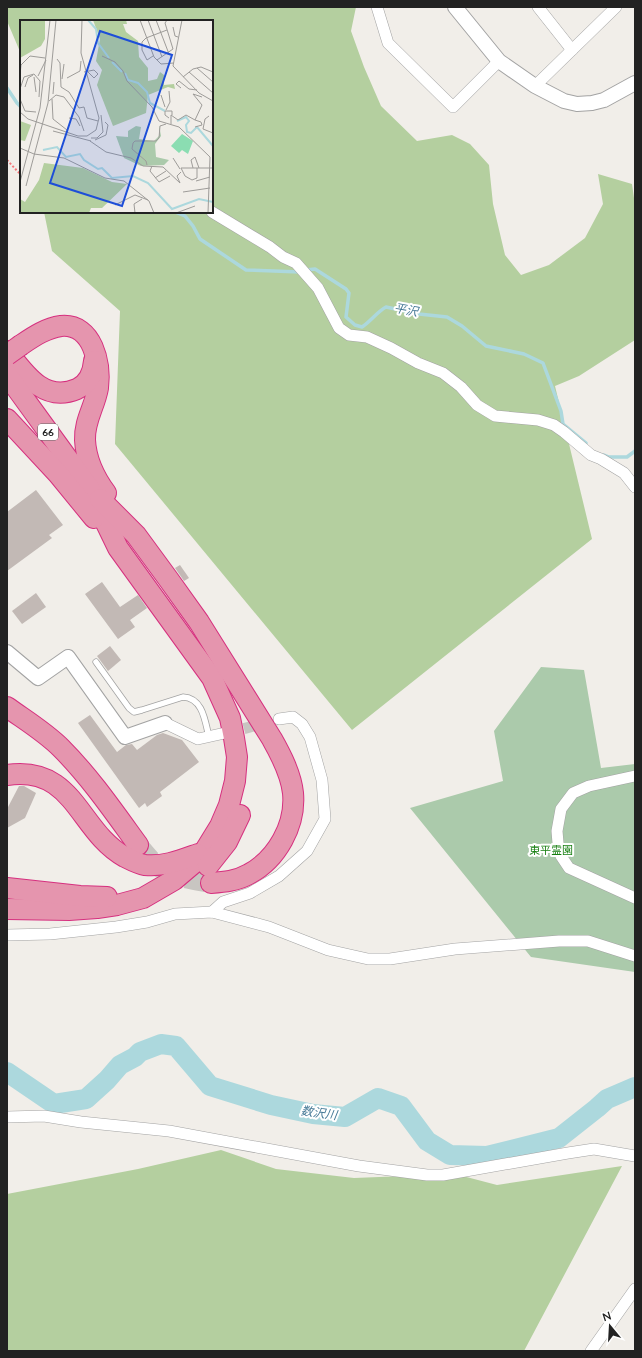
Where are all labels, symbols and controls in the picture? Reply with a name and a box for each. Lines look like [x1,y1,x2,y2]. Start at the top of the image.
inset map [20,20,213,213]
water label: 平沢 [393,300,421,319]
road number: 66 [38,424,58,440]
park label: 東平霊園 [529,843,573,856]
water label: 数沢川 [300,1103,340,1123]
north arrow [590,1306,630,1346]
text: N [601,1309,613,1324]

